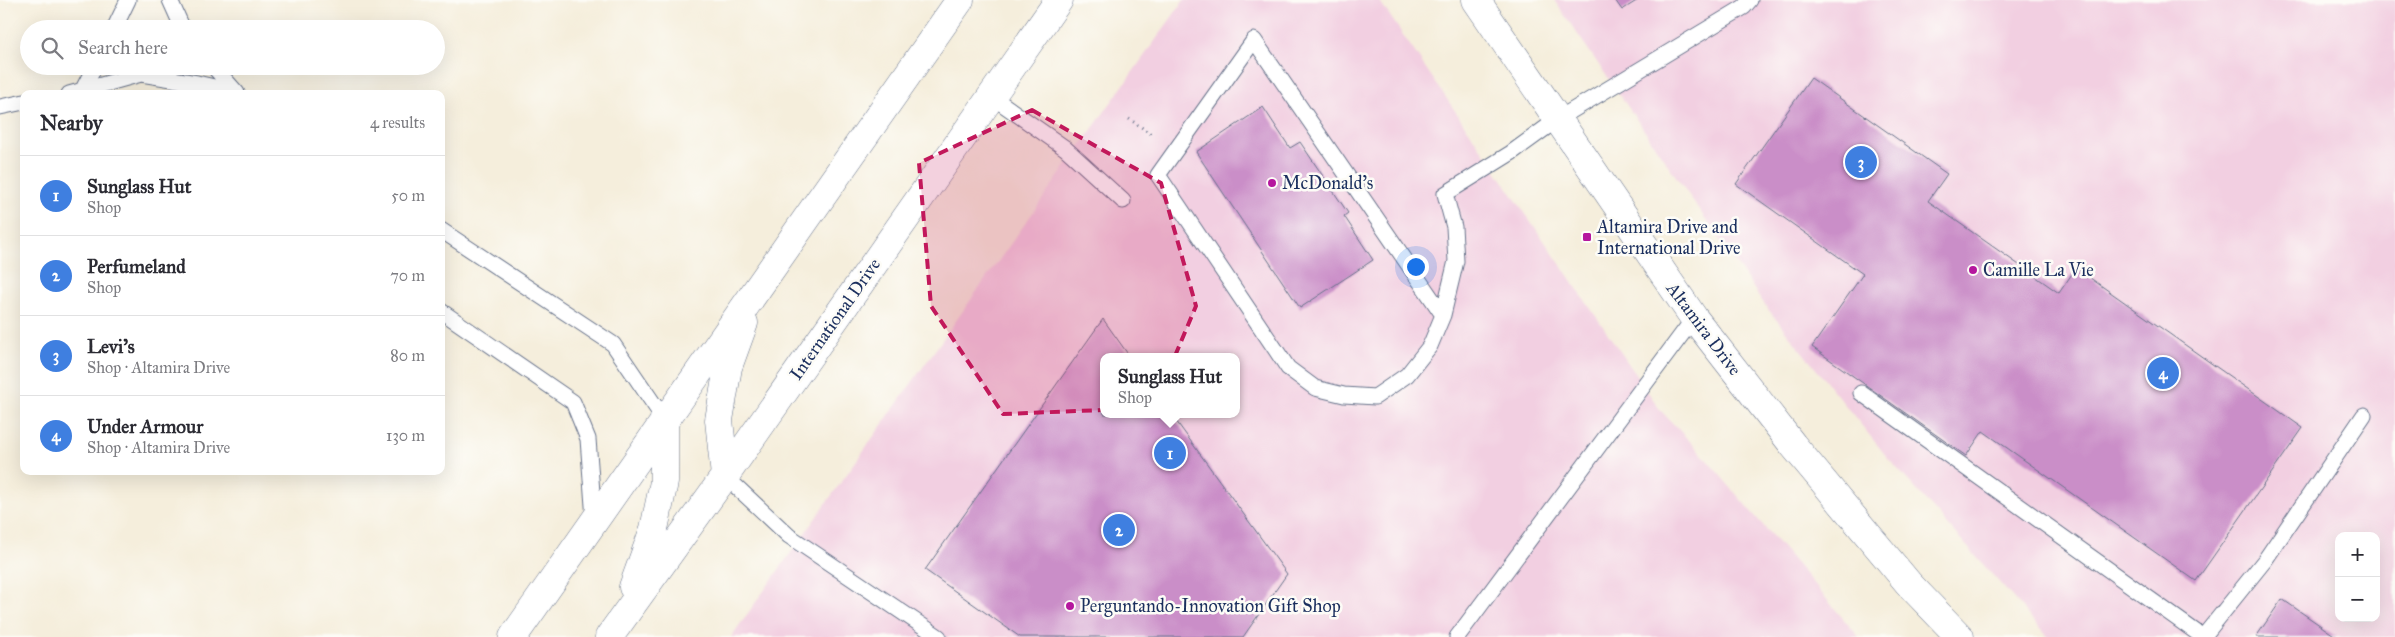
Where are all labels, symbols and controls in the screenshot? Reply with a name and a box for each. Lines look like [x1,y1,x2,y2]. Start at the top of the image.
search box [20,20,445,75]
icon: search [38,34,66,62]
text: Search here [78,36,168,59]
text: Nearby [40,110,103,136]
text: 4 results [370,113,425,132]
pin: 3 [1845,143,1877,181]
place label: McDonald's [1282,172,1373,194]
text: Sunglass Hut [87,175,191,198]
marker: McDonald's [1266,177,1278,189]
text: 1 [53,186,59,205]
text: 50 m [391,186,425,205]
text: Shop [87,198,121,217]
place label: Altamira Drive and International Drive [1596,216,1740,259]
marker: Altamira Drive and International Drive [1581,231,1593,243]
street label: International Drive [785,254,885,384]
your location [1403,254,1429,280]
text: Perfumeland [87,255,186,278]
place label: Camille La Vie [1983,259,2094,281]
marker: Camille La Vie [1967,264,1979,276]
text: 2 [52,266,60,285]
text: 70 m [390,266,425,285]
street label: Altamira Drive [1661,277,1746,380]
text: Shop [87,278,121,297]
text: Levi's [87,335,135,358]
text: 3 [53,346,59,365]
text: 80 m [390,346,425,365]
popup [1100,353,1240,418]
pin: 4 [2147,354,2179,392]
text: Shop · Altamira Drive [87,358,230,377]
text: Sunglass Hut [1118,365,1222,388]
text: Shop [1118,388,1152,407]
text: Under Armour [87,415,203,438]
text: 4 [52,426,60,445]
text: 130 m [386,426,425,445]
pin: 1 [1154,434,1186,472]
text: Shop · Altamira Drive [87,438,230,457]
pin: 2 [1103,511,1135,549]
map controls [2335,532,2380,622]
button: + [2335,532,2380,577]
button: − [2335,577,2380,622]
place label: Perguntando-Innovation Gift Shop [1080,595,1341,618]
marker: Perguntando-Innovation Gift Shop [1064,600,1076,612]

